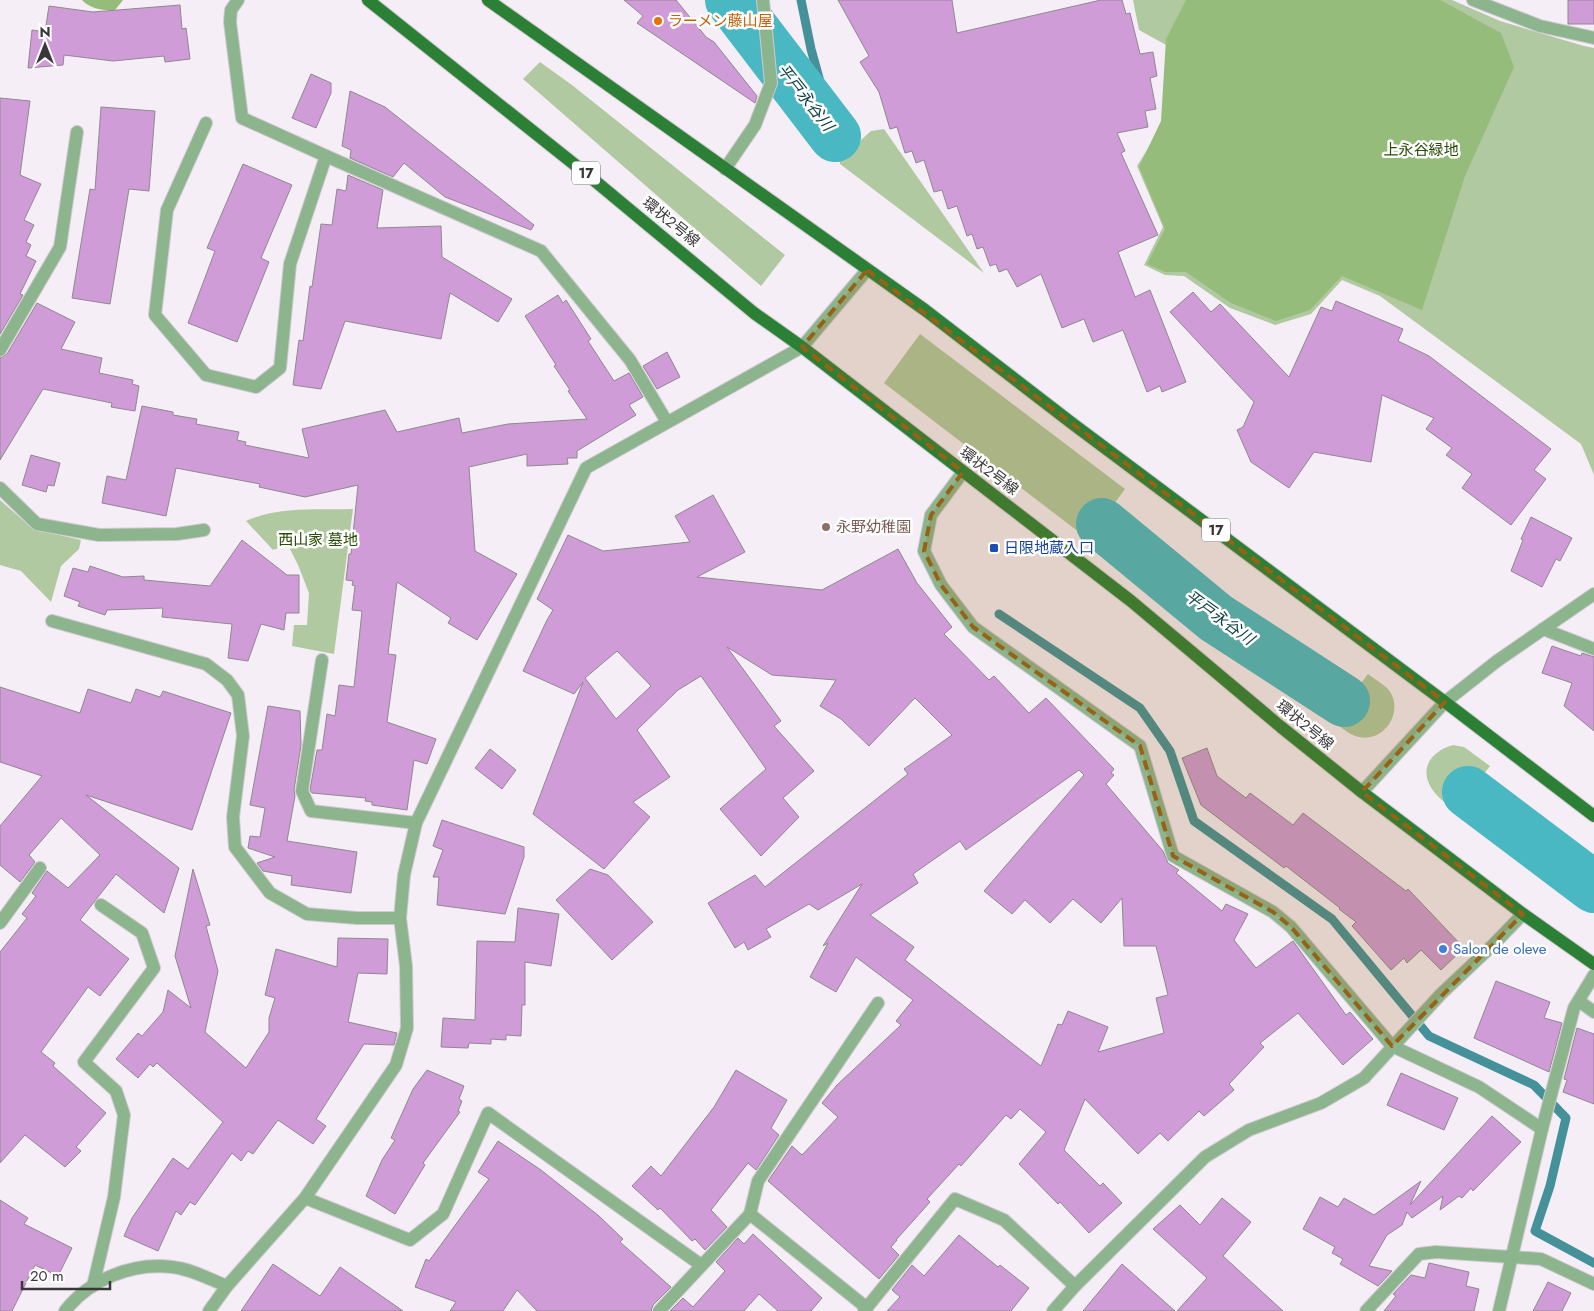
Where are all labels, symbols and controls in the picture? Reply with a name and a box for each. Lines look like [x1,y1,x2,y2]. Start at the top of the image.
place label: ラーメン藤山屋 [668,10,772,32]
marker: ラーメン藤山屋 [652,15,664,27]
north arrow [20,20,70,70]
text: N [39,22,51,42]
water label: 平戸永谷川 [772,59,841,137]
park label: 上永谷緑地 [1383,139,1459,161]
road number: 17 [572,162,600,184]
street label: 環状2号線 [637,192,705,252]
street label: 環状2号線 [955,442,1023,500]
place label: 永野幼稚園 [836,516,911,538]
road number: 17 [1202,518,1230,542]
marker: 永野幼稚園 [820,521,832,533]
park label: 西山家 墓地 [278,529,358,551]
place label: 日限地蔵入口 [1004,537,1094,559]
marker: 日限地蔵入口 [988,542,1000,554]
water label: 平戸永谷川 [1181,585,1260,651]
street label: 環状2号線 [1271,695,1339,755]
place label: Salon de oleve [1453,938,1547,960]
marker: Salon de oleve [1437,943,1449,955]
scale bar [22,1258,110,1290]
text: 20 m [30,1265,64,1287]

